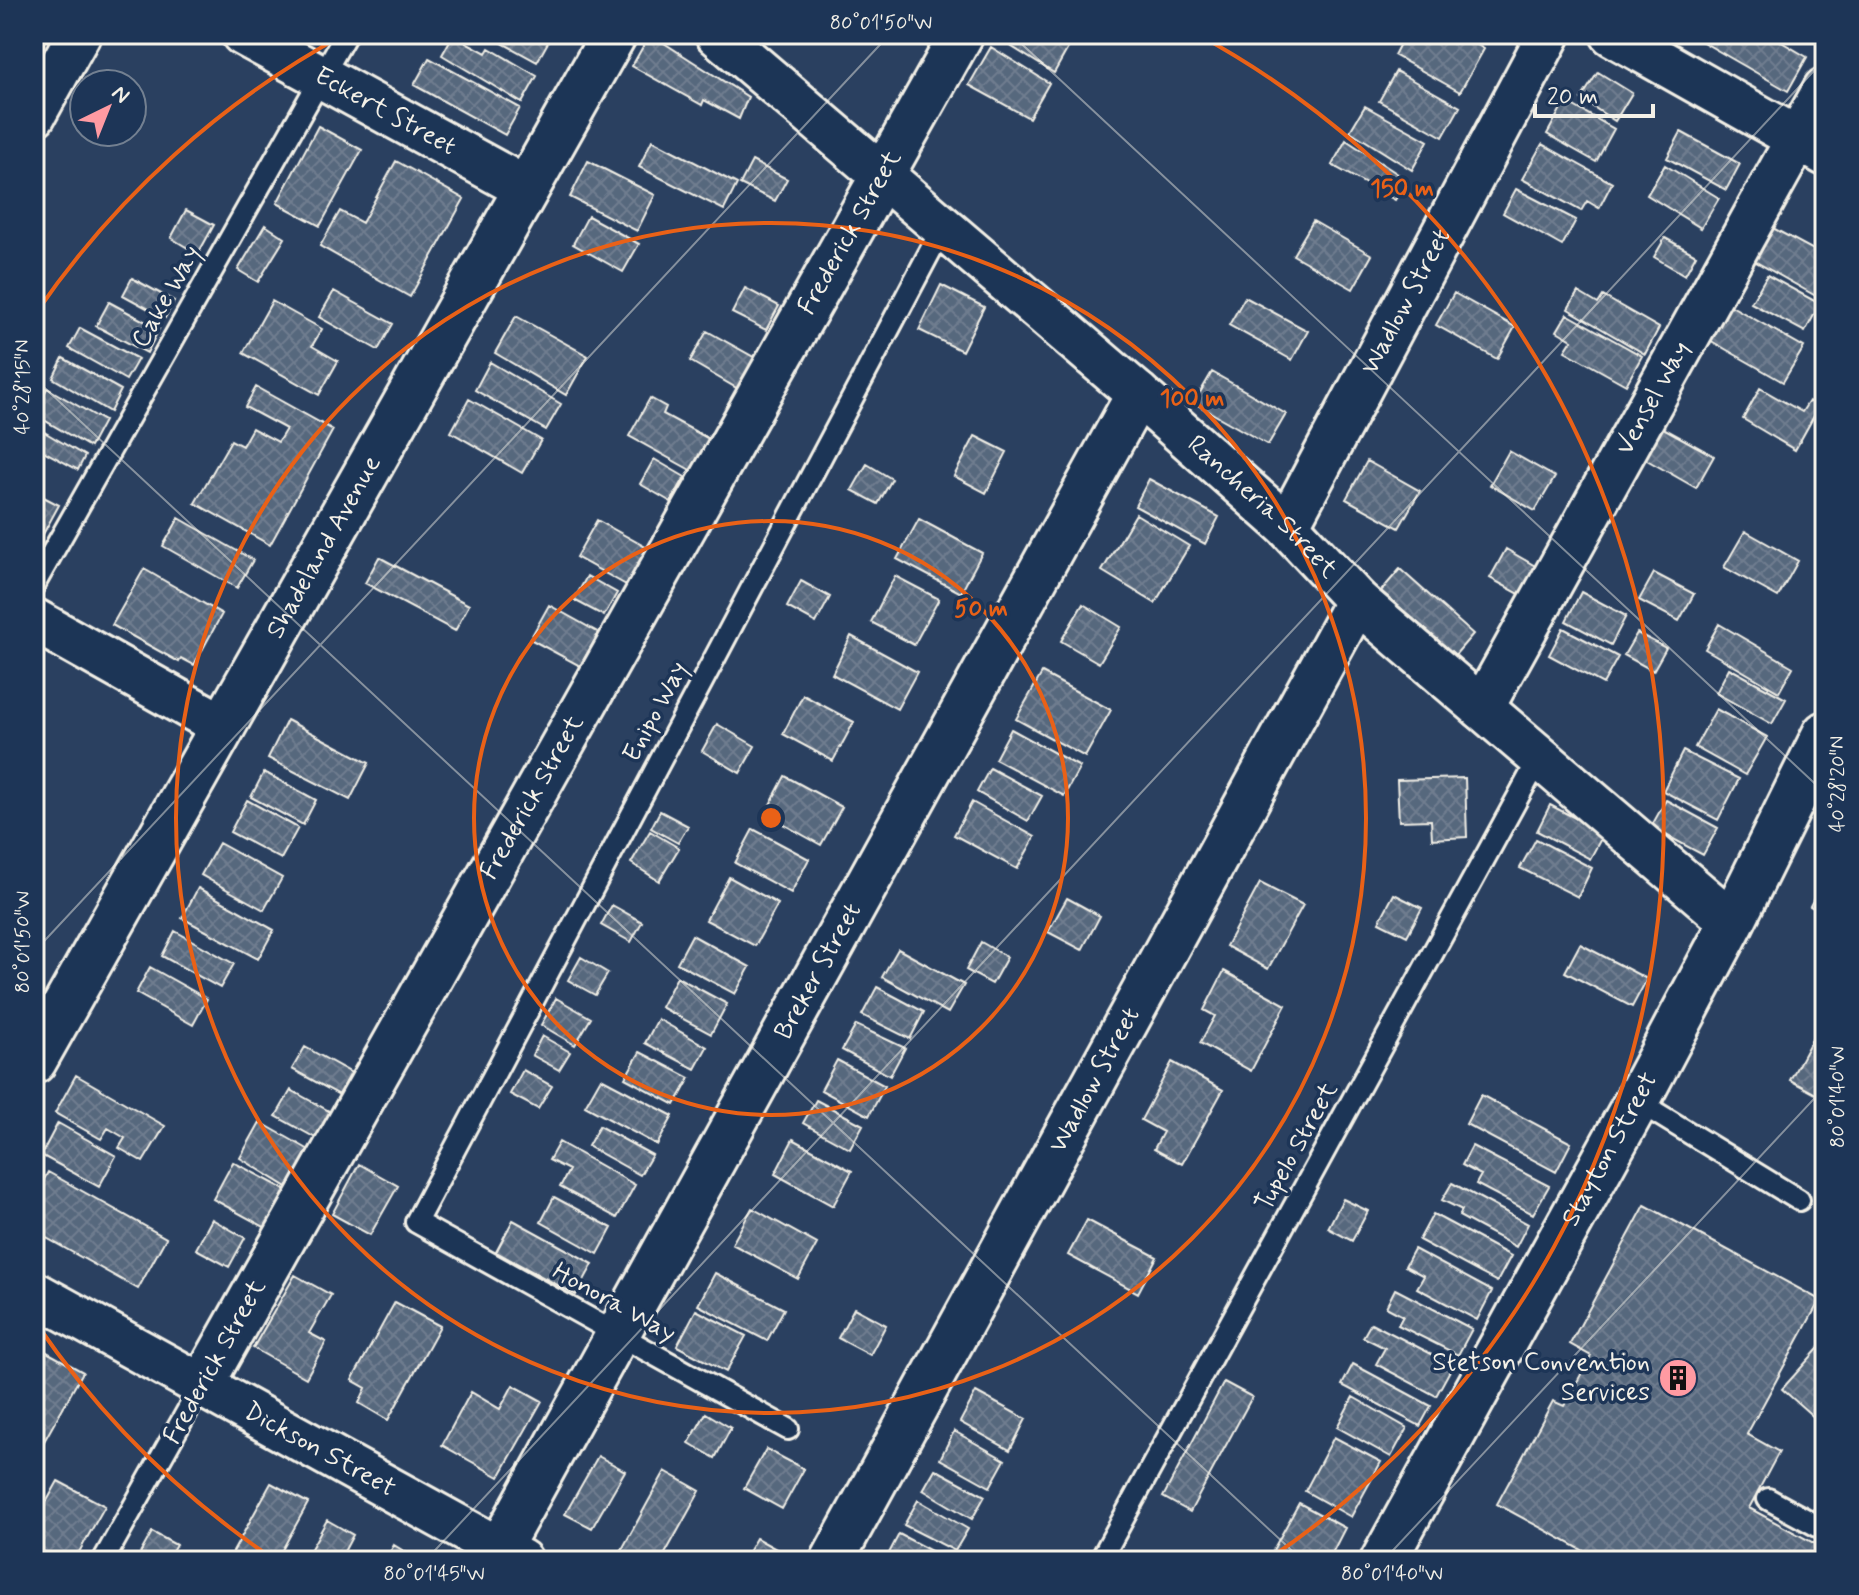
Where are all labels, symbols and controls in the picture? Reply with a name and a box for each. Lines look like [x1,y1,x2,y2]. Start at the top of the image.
text: 80°01'50"W [830,10,932,37]
street label: Eckert Street [308,59,462,164]
north arrow [68,68,148,148]
scale bar [1535,68,1653,118]
text: N [105,80,135,110]
text: 20 m [1547,82,1598,113]
street label: Frederick Street [790,144,910,321]
text: 150 m [1370,174,1434,205]
street label: Wadlow Street [1354,223,1459,381]
street label: Cake Way [124,240,210,354]
street label: Vensel Way [1608,335,1699,461]
text: 40°28'15"N [10,339,37,435]
text: 100 m [1160,384,1224,415]
street label: Rancheria Street [1180,428,1345,586]
street label: Shadeland Avenue [259,449,390,645]
text: 50 m [954,594,1008,625]
street label: Enipo Way [615,656,697,768]
street label: Frederick Street [473,709,592,886]
text: 40°28'20"N [1825,736,1852,832]
centre of rings [757,804,785,832]
text: 80°01'50"W [10,891,37,993]
street label: Breker Street [767,897,870,1046]
street label: Wadlow Street [1041,1001,1148,1159]
text: 80°01'40"W [1825,1046,1852,1148]
street label: Stayton Street [1554,1066,1666,1233]
street label: Tupelo Street [1248,1076,1346,1218]
street label: Honora Way [546,1255,682,1351]
street label: Frederick Street [156,1274,274,1450]
place label: Stetson Convention Services [1432,1346,1650,1410]
building icon: Stetson Convention Services [1657,1357,1699,1399]
street label: Dickson Street [238,1395,401,1506]
text: 80°01'45"W [383,1561,485,1588]
text: 80°01'40"W [1341,1561,1443,1588]

